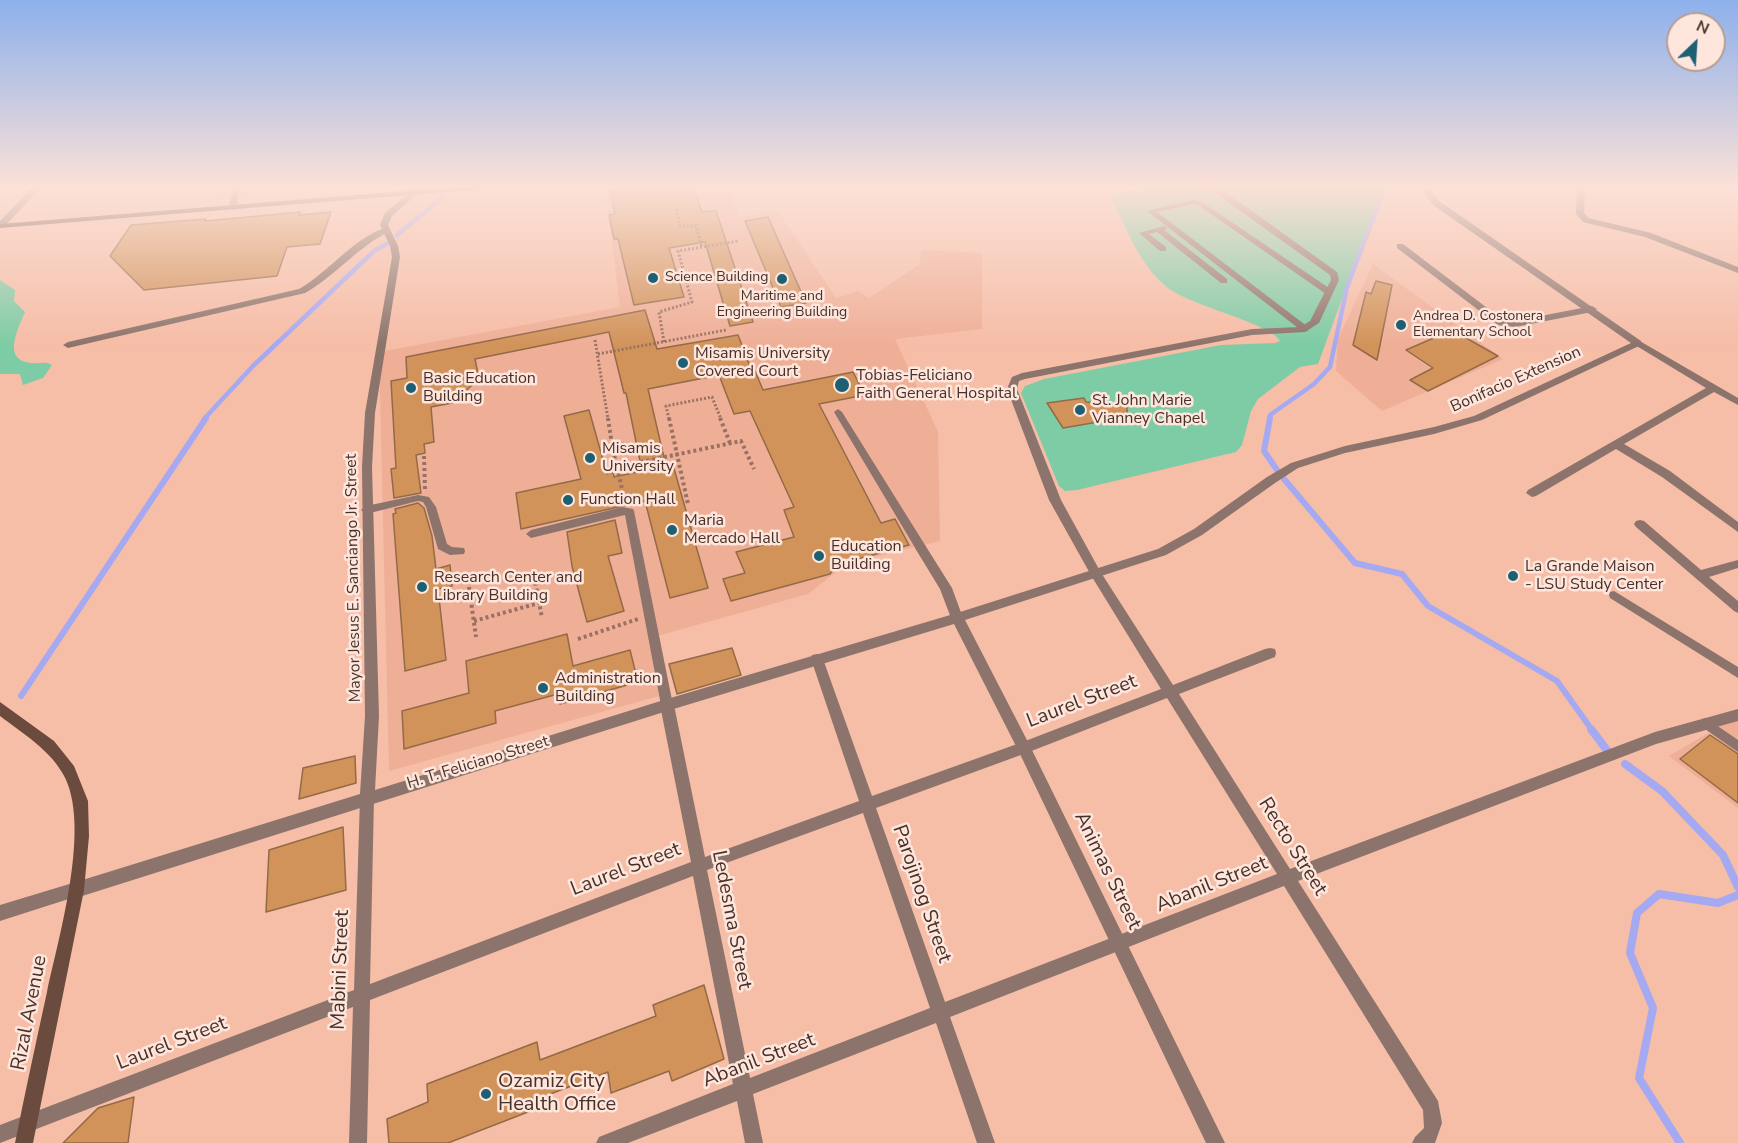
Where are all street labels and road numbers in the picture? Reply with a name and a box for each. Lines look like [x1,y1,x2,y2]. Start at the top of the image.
street label: Bonifacio Extension [1448,343,1584,417]
street label: Mayor Jesus E. Sanciango Jr. Street [342,453,366,703]
street label: Laurel Street [1024,670,1140,734]
street label: H. T. Feliciano Street [405,732,551,794]
street label: Recto Street [1252,794,1332,900]
street label: Animas Street [1068,808,1146,934]
street label: Parojinog Street [886,822,956,966]
street label: Laurel Street [568,838,684,902]
street label: Ledesma Street [706,849,756,991]
street label: Abanil Street [1153,852,1271,918]
street label: Mabini Street [327,910,355,1030]
street label: Rizal Avenue [7,953,53,1073]
street label: Laurel Street [114,1012,230,1076]
street label: Abanil Street [699,1029,819,1093]

